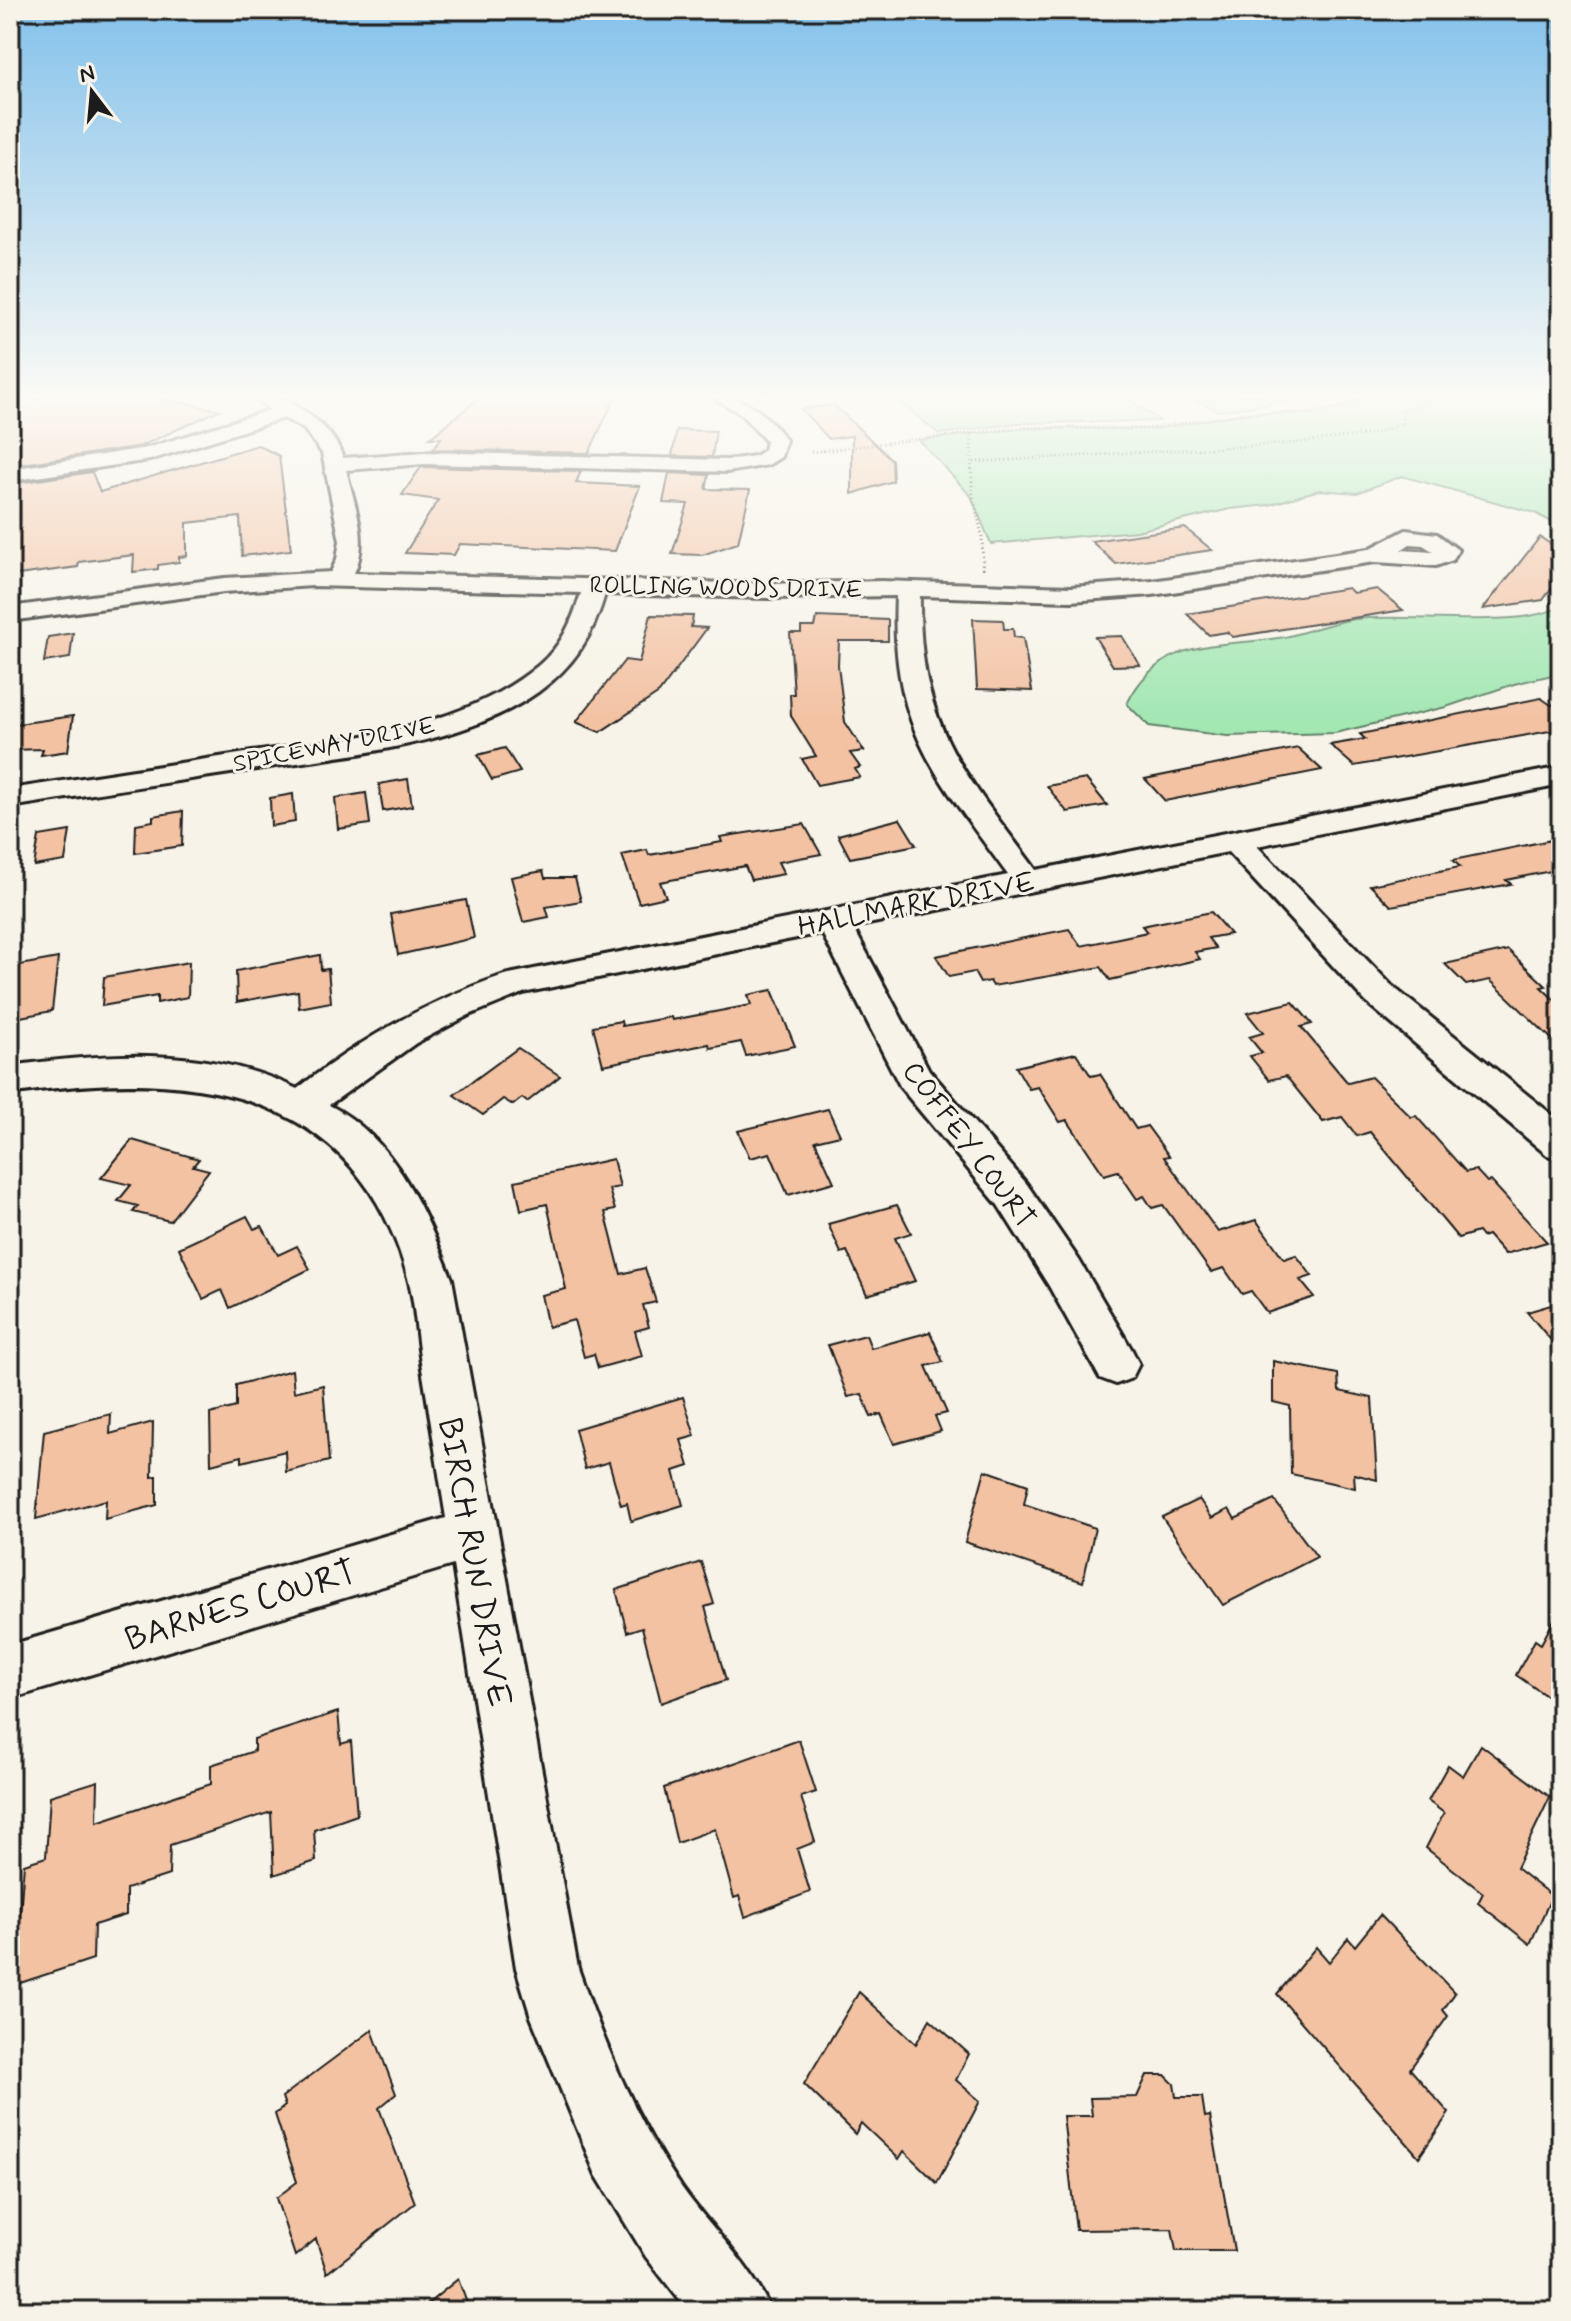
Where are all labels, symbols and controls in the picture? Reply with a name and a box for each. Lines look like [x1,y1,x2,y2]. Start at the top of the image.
north arrow [52,52,132,132]
text: N [76,59,98,90]
street label: ROLLING WOODS DRIVE [589,571,863,606]
street label: SPICEWAY DRIVE [230,711,438,780]
street label: HALLMARK DRIVE [795,864,1038,947]
street label: COFFEY COURT [893,1055,1043,1236]
street label: BIRCH RUN DRIVE [426,1414,521,1711]
street label: BARNES COURT [120,1550,362,1663]

